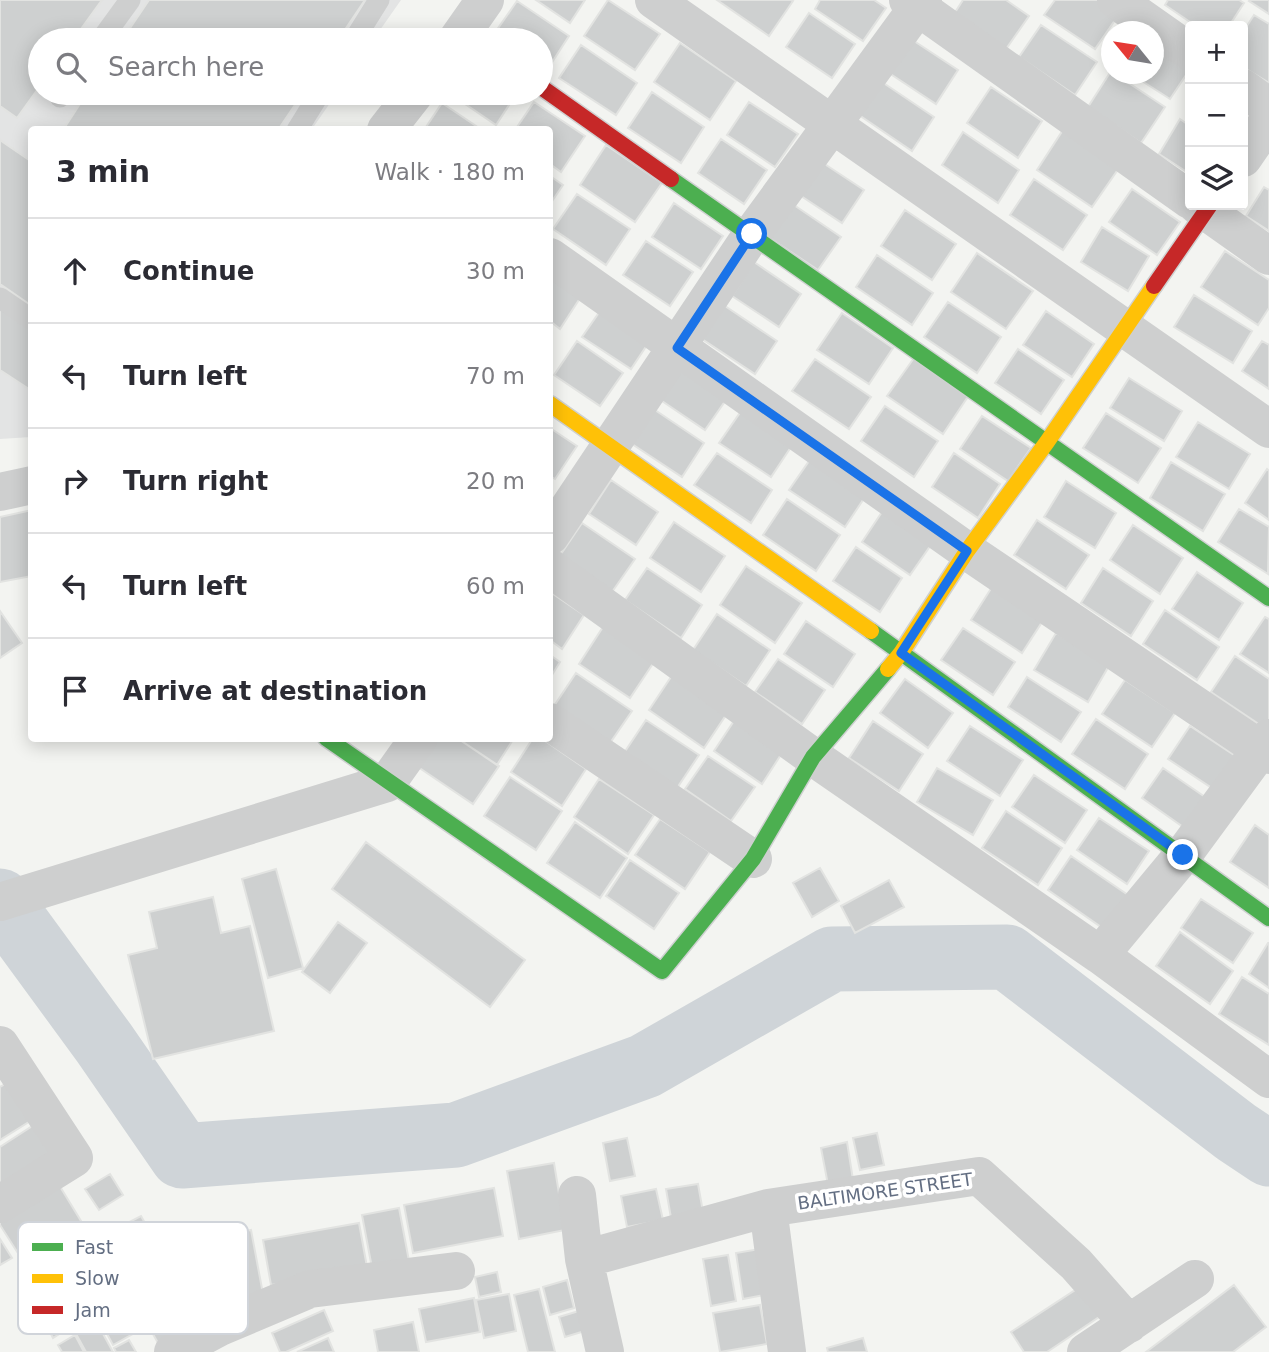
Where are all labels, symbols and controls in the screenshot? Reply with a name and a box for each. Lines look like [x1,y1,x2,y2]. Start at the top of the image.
north arrow [1101,21,1164,84]
map controls [1185,21,1248,210]
button: + [1185,21,1248,84]
search box [28,28,553,105]
icon: search [52,48,90,86]
text: Search here [108,52,264,82]
button: − [1185,84,1248,147]
button: layers [1185,147,1248,210]
text: 3 min [56,154,150,189]
text: Walk · 180 m [374,159,525,185]
route start [736,218,767,249]
icon: ahead [56,252,94,290]
text: Continue [123,256,254,286]
text: 30 m [466,258,525,284]
icon: left [56,357,94,395]
text: Turn left [123,361,247,391]
text: 70 m [466,363,525,389]
icon: right [56,462,94,500]
text: Turn right [123,466,268,496]
text: 20 m [466,468,525,494]
icon: left [56,567,94,605]
text: Turn left [123,571,247,601]
text: 60 m [466,573,525,599]
icon: arrive [56,672,94,710]
text: Arrive at destination [123,676,427,706]
route end [1167,839,1198,870]
street label: BALTIMORE STREET [796,1168,975,1214]
legend [18,1222,248,1334]
text: Fast [75,1236,113,1258]
text: Slow [75,1267,120,1289]
text: Jam [74,1299,111,1321]

